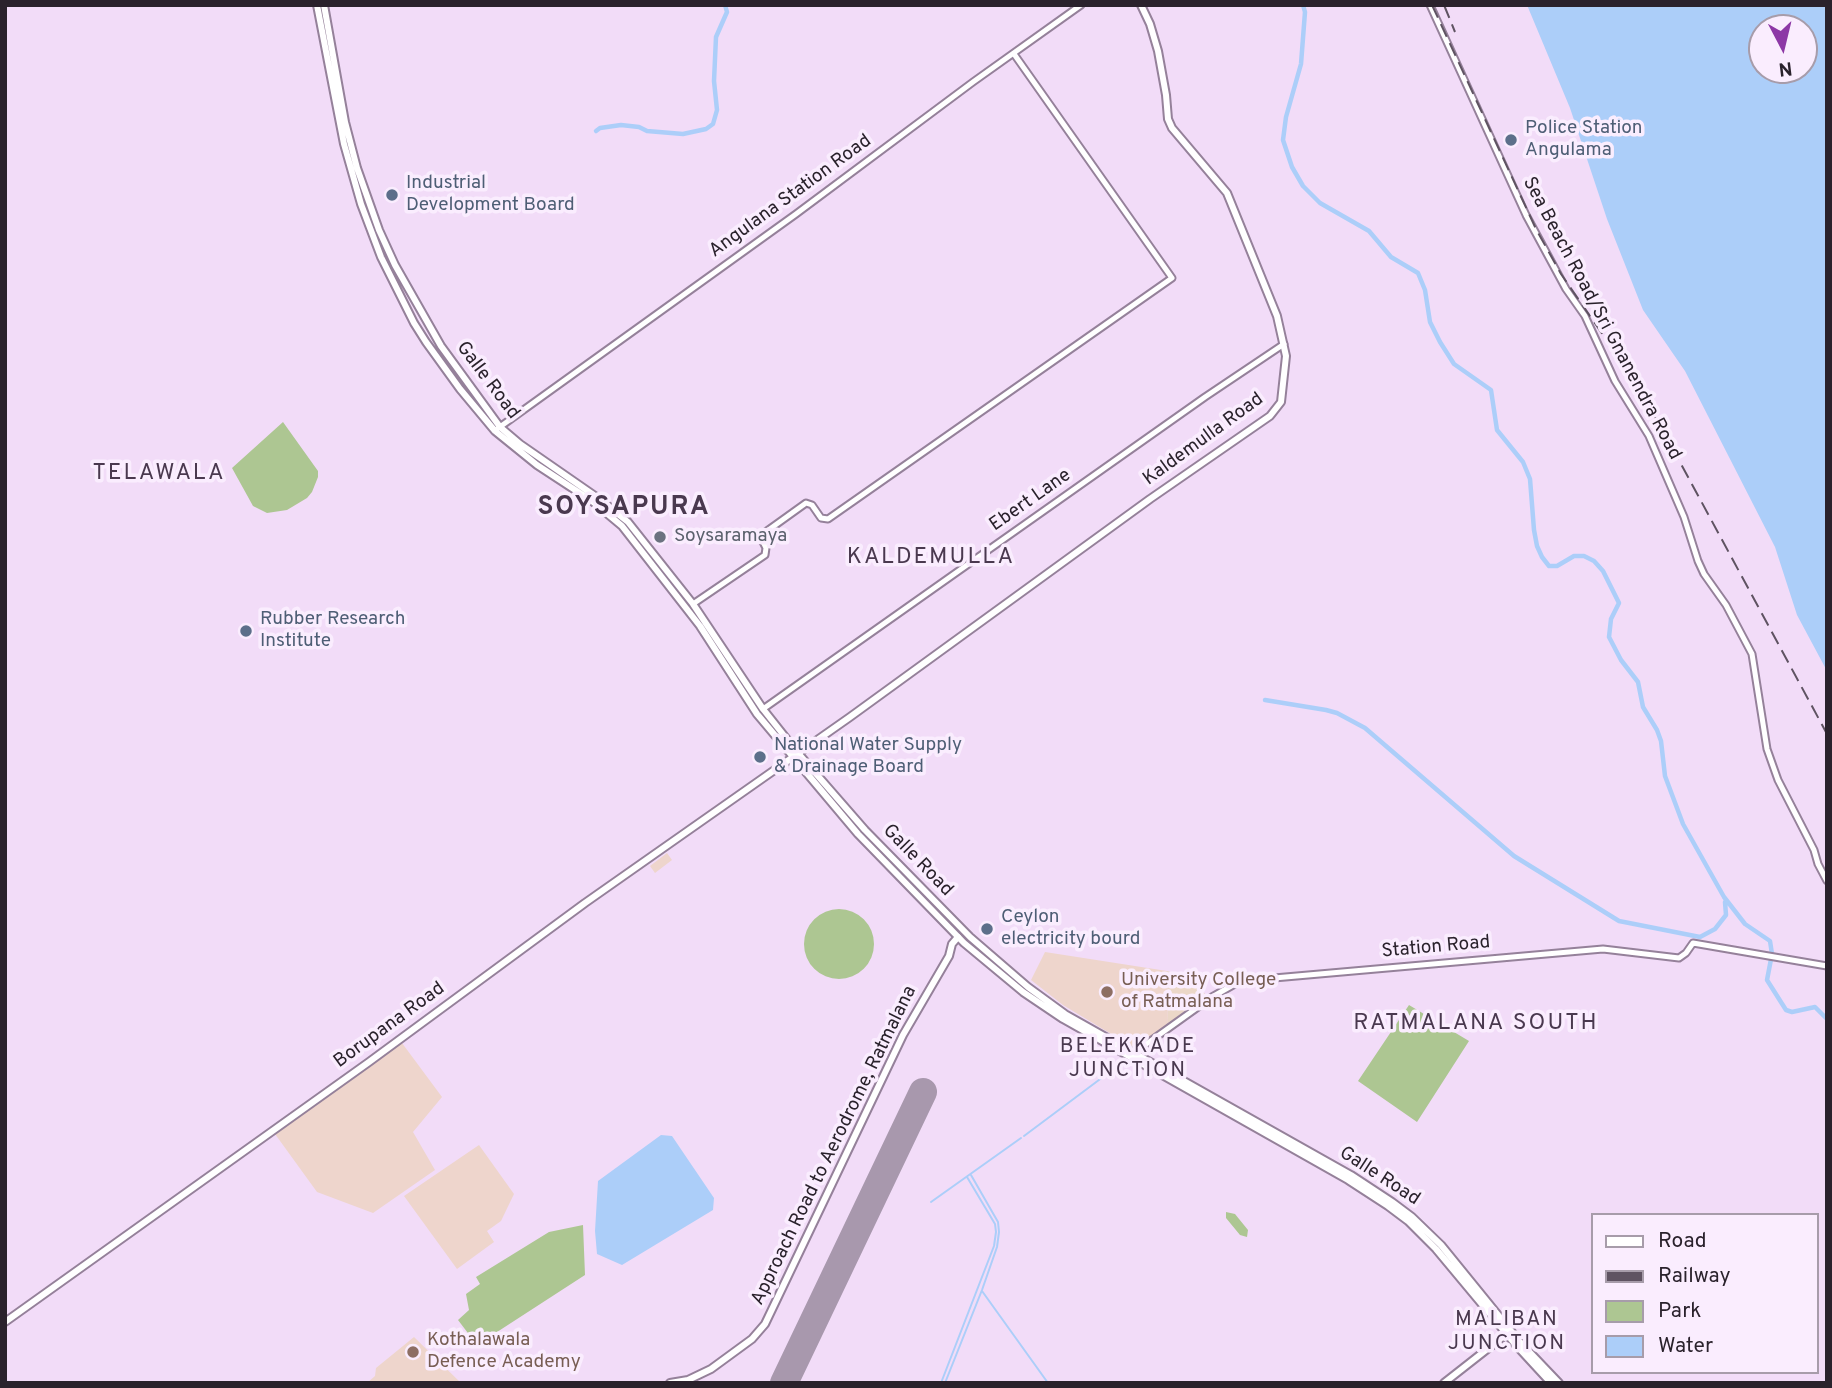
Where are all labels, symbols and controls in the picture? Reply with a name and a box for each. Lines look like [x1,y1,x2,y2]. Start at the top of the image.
north arrow [1748,14,1818,84]
text: N [1777,55,1794,81]
place label: Police Station Angulama [1525,118,1642,162]
street label: Angulana Station Road [705,130,877,264]
marker: Police Station Angulama [1503,132,1519,148]
place label: Industrial Development Board [406,173,575,217]
street label: Sea Beach Road/Sri Gnanendra Road [1517,174,1685,464]
marker: Industrial Development Board [384,187,400,203]
street label: Galle Road [450,338,524,424]
street label: Kaldemulla Road [1139,389,1269,491]
district label: TELAWALA [93,460,225,488]
street label: Ebert Lane [986,465,1076,537]
district label: SOYSAPURA [539,493,709,525]
place label: Soysaramaya [674,526,787,548]
marker: Soysaramaya [652,529,668,545]
district label: KALDEMULLA [848,544,1014,572]
place label: Rubber Research Institute [260,609,405,653]
marker: Rubber Research Institute [238,623,254,639]
place label: National Water Supply & Drainage Board [774,735,962,779]
marker: National Water Supply & Drainage Board [752,749,768,765]
street label: Galle Road [877,820,957,902]
place label: Ceylon electricity bourd [1001,907,1140,951]
marker: Ceylon electricity bourd [979,921,995,937]
street label: Station Road [1381,932,1491,964]
place label: University College of Ratmalana [1121,970,1276,1014]
street label: Borupana Road [330,978,450,1074]
street label: Approach Road to Aerodrome, Ratmalana [747,983,923,1309]
marker: University College of Ratmalana [1099,984,1115,1000]
district label: RATMALANA SOUTH [1355,1010,1597,1038]
district label: BELEKKADE JUNCTION [1061,1035,1195,1085]
street label: Galle Road [1334,1142,1424,1212]
legend [1590,1213,1818,1374]
text: Road [1658,1228,1707,1255]
text: Railway [1658,1263,1731,1290]
text: Park [1658,1298,1701,1325]
district label: MALIBAN JUNCTION [1449,1308,1565,1358]
place label: Kothalawala Defence Academy [427,1330,581,1374]
text: Water [1658,1333,1713,1360]
marker: Kothalawala Defence Academy [405,1344,421,1360]

